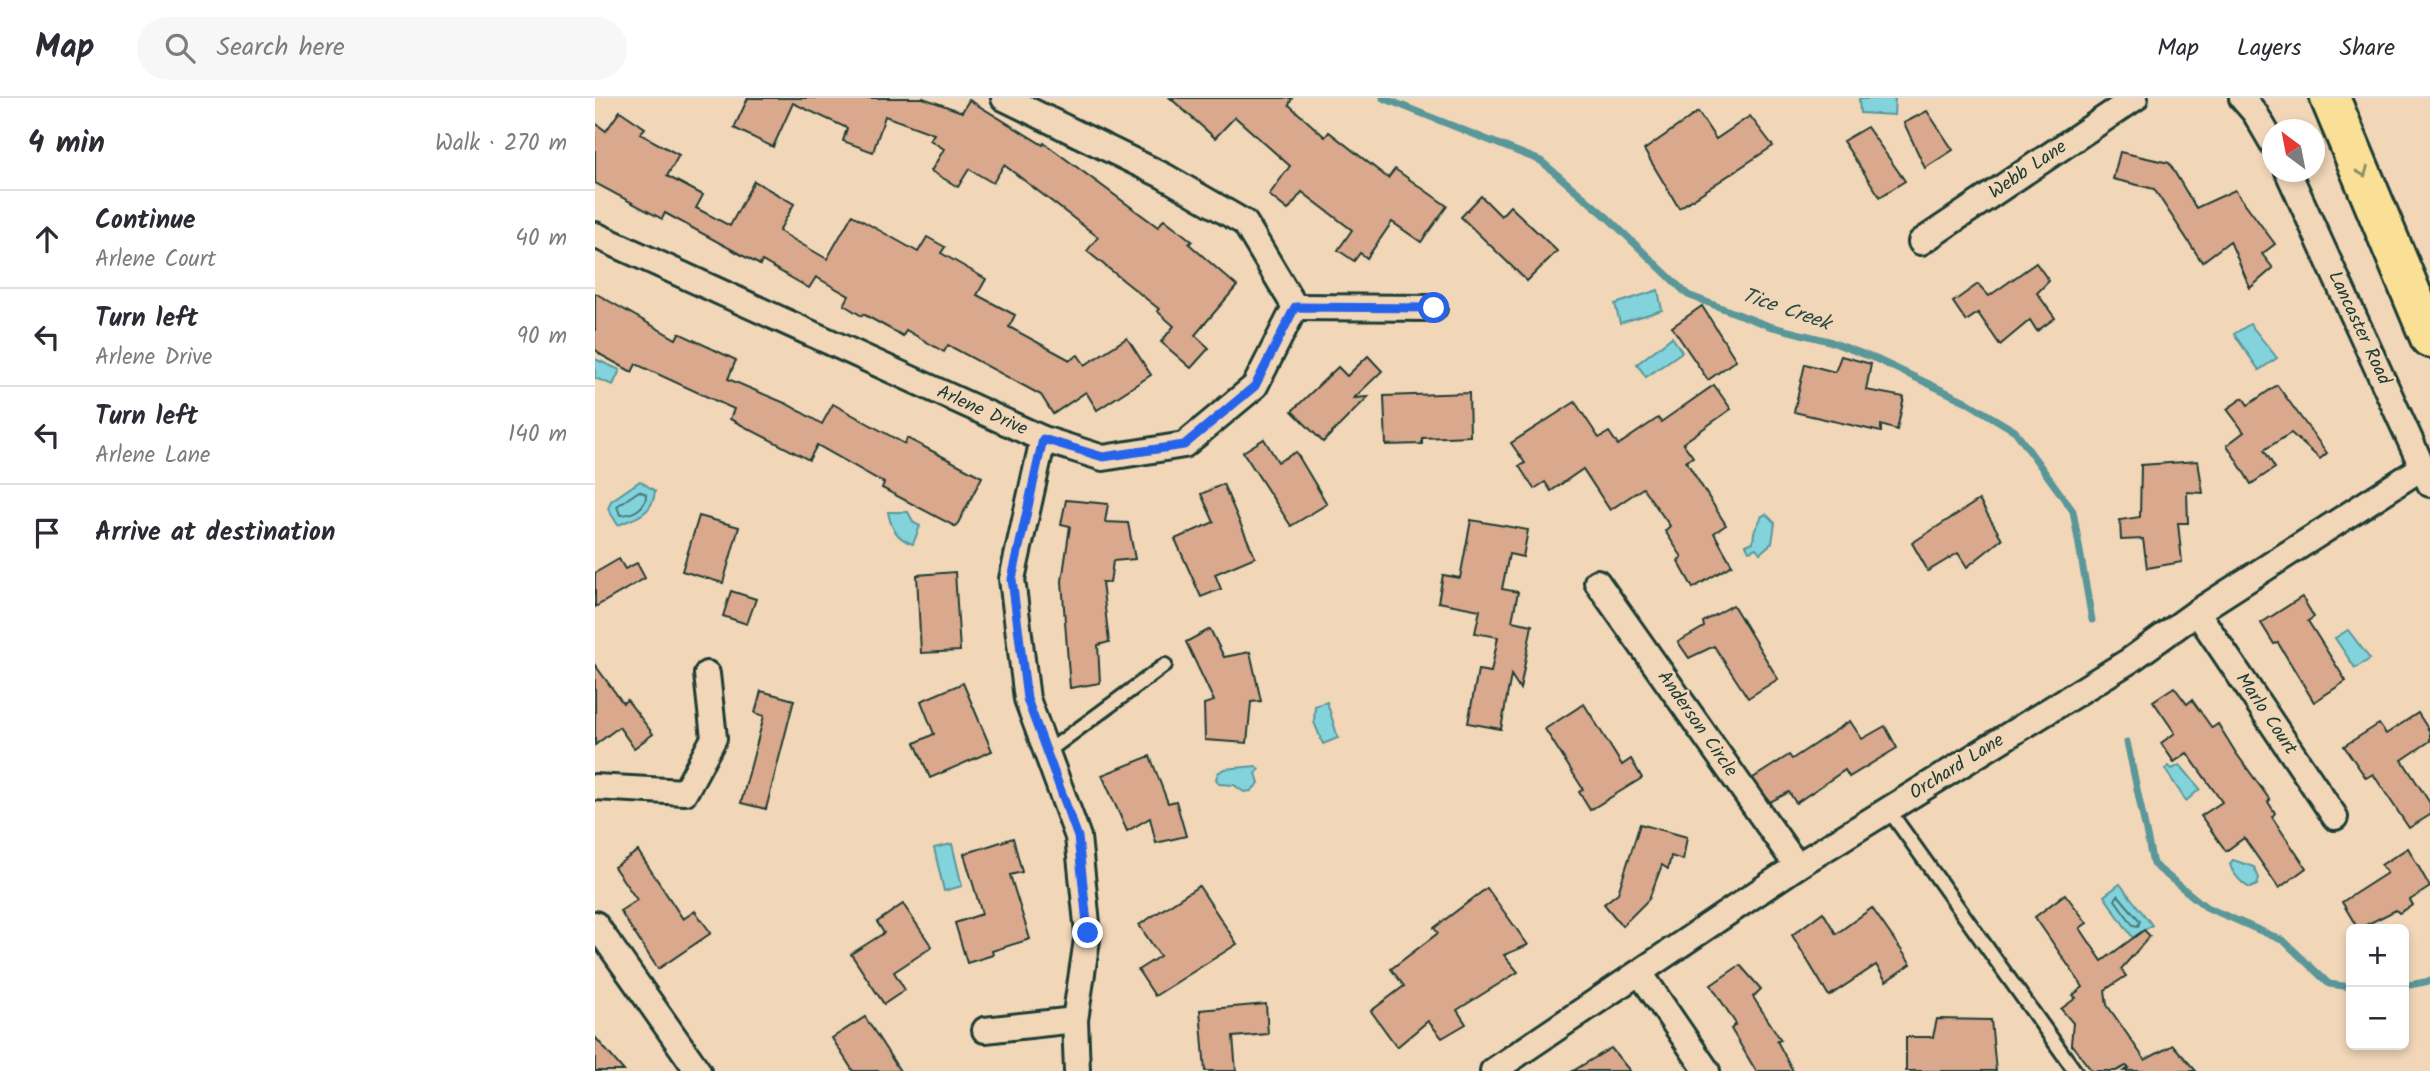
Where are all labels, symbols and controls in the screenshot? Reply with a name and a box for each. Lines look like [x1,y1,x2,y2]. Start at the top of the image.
search box [137,17,627,80]
text: Map [35,22,95,75]
text: Search here [217,27,345,69]
icon: search [161,29,199,67]
text: Map [2157,29,2199,68]
text: Layers [2237,29,2301,68]
text: Share [2339,29,2395,68]
north arrow [2262,119,2325,182]
text: 4 min [28,120,105,168]
text: Walk · 270 m [435,126,567,162]
street label: Webb Lane [1983,132,2074,207]
one-way arrow [2354,166,2368,178]
text: Continue [95,200,196,242]
icon: ahead [28,220,66,258]
text: 40 m [515,221,567,257]
text: Arlene Court [95,242,216,278]
street label: Lancaster Road [2319,266,2399,390]
water label: Tice Creek [1737,279,1838,342]
route start [1418,292,1449,323]
text: Turn left [95,298,198,340]
icon: left [28,318,66,356]
text: 90 m [517,319,567,355]
text: Arlene Drive [95,340,212,376]
street label: Arlene Drive [932,378,1033,445]
text: Turn left [95,396,198,438]
icon: left [28,416,66,454]
text: 140 m [508,417,567,453]
text: Arlene Lane [95,438,210,474]
text: Arrive at destination [95,512,335,554]
icon: arrive [28,514,66,552]
street label: Anderson Circle [1649,664,1745,784]
street label: Marlo Court [2227,667,2305,762]
street label: Orchard Lane [1904,726,2011,808]
route end [1072,917,1103,948]
map controls [2346,924,2409,1050]
button: + [2346,924,2409,987]
button: − [2346,987,2409,1050]

